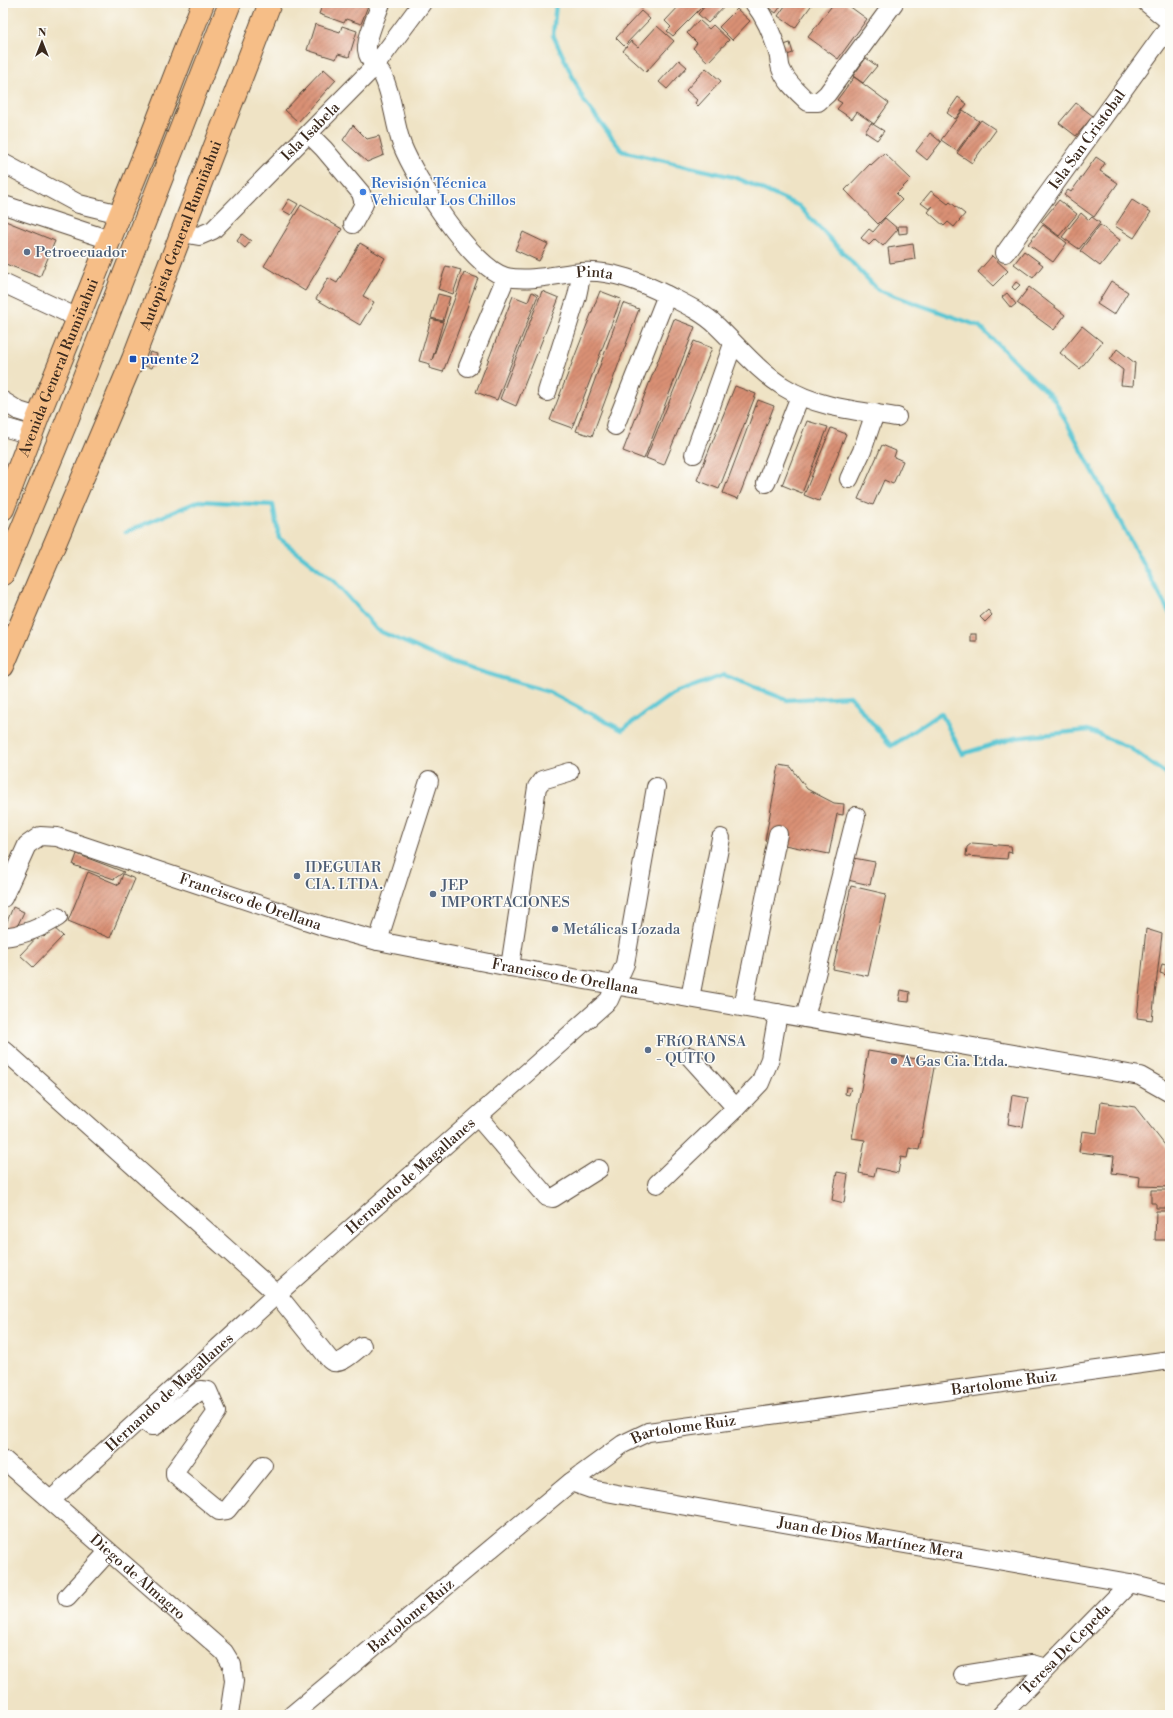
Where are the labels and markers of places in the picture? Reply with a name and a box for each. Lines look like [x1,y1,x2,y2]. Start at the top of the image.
place label: Revisión Técnica Vehicular Los Chillos [370,174,516,210]
marker: Revisión Técnica Vehicular Los Chillos [358,187,368,197]
place label: Petroecuador [35,243,127,262]
marker: Petroecuador [22,247,32,257]
place label: puente 2 [141,350,199,369]
marker: puente 2 [128,354,138,364]
place label: IDEGUIAR CIA. LTDA. [305,858,383,894]
marker: IDEGUIAR CIA. LTDA. [292,871,302,881]
place label: JEP IMPORTACIONES [440,876,570,912]
marker: JEP IMPORTACIONES [428,889,438,899]
place label: Metálicas Lozada [563,920,681,939]
marker: Metálicas Lozada [550,924,560,934]
place label: FRíO RANSA - QUITO [656,1032,747,1068]
marker: FRíO RANSA - QUITO [643,1045,653,1055]
place label: A Gas Cia. Ltda. [901,1052,1008,1071]
marker: A Gas Cia. Ltda. [889,1056,899,1066]

